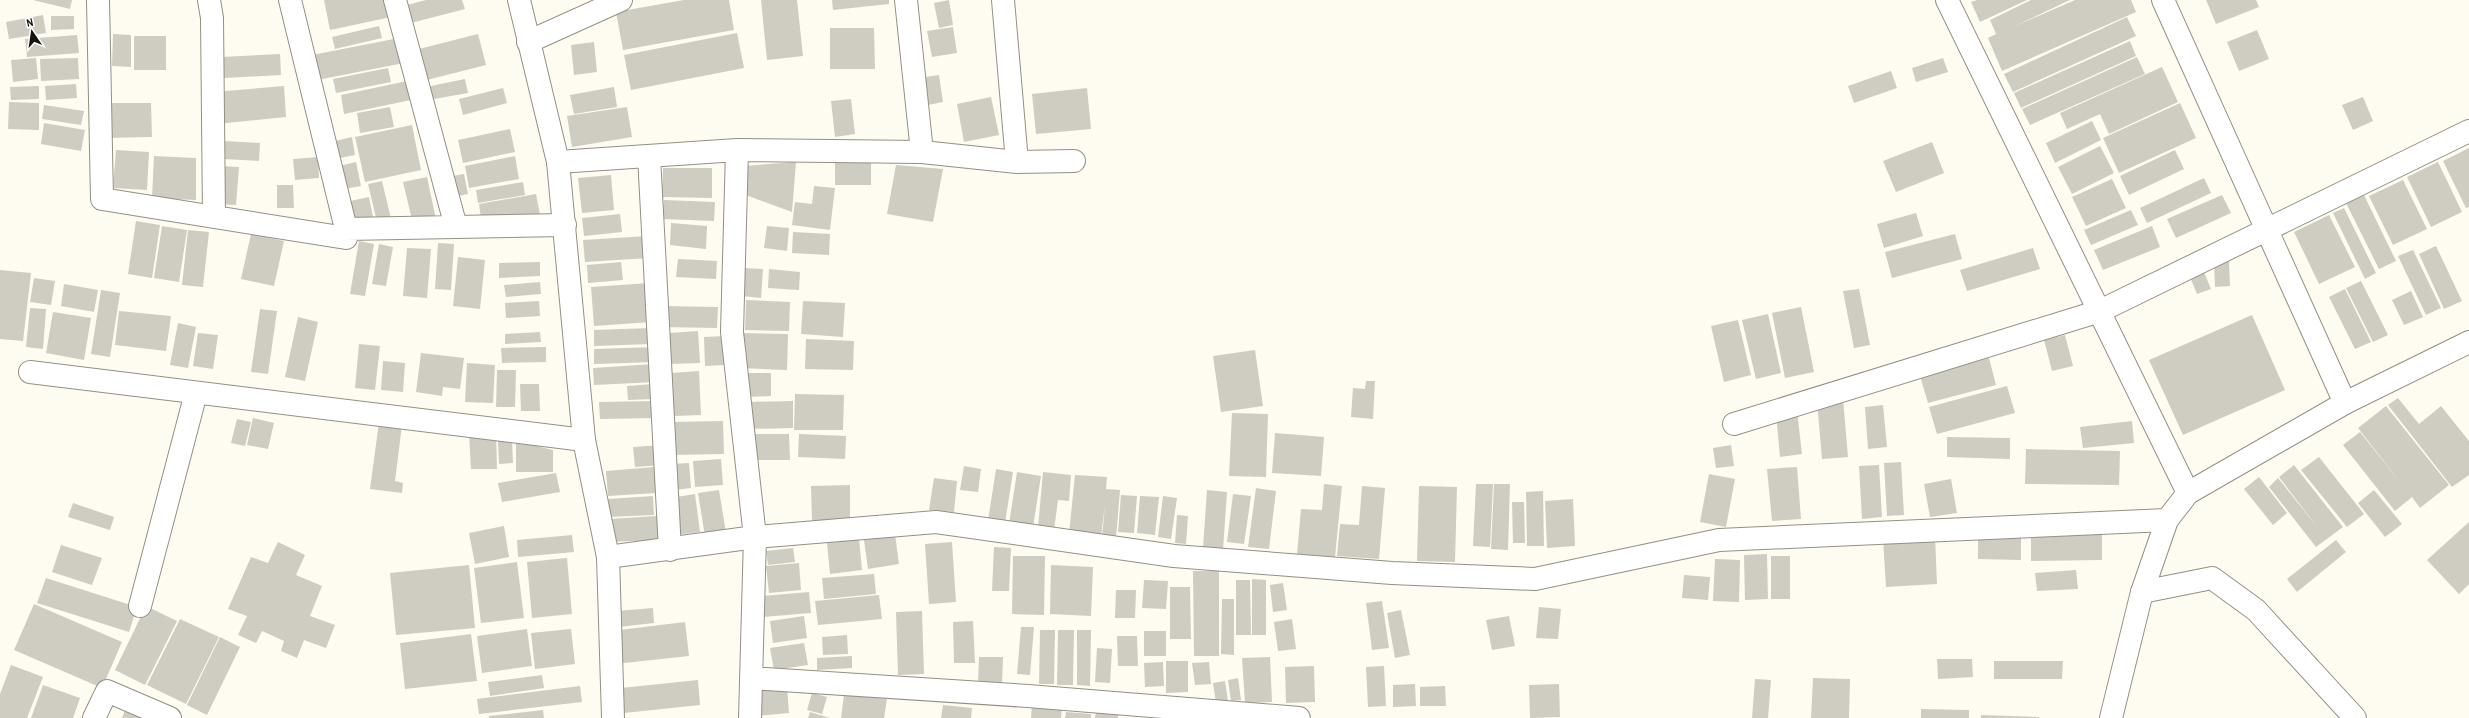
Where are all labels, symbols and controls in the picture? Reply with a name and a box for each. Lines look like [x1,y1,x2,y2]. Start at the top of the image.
north arrow [12,12,52,52]
text: N [25,15,34,30]

